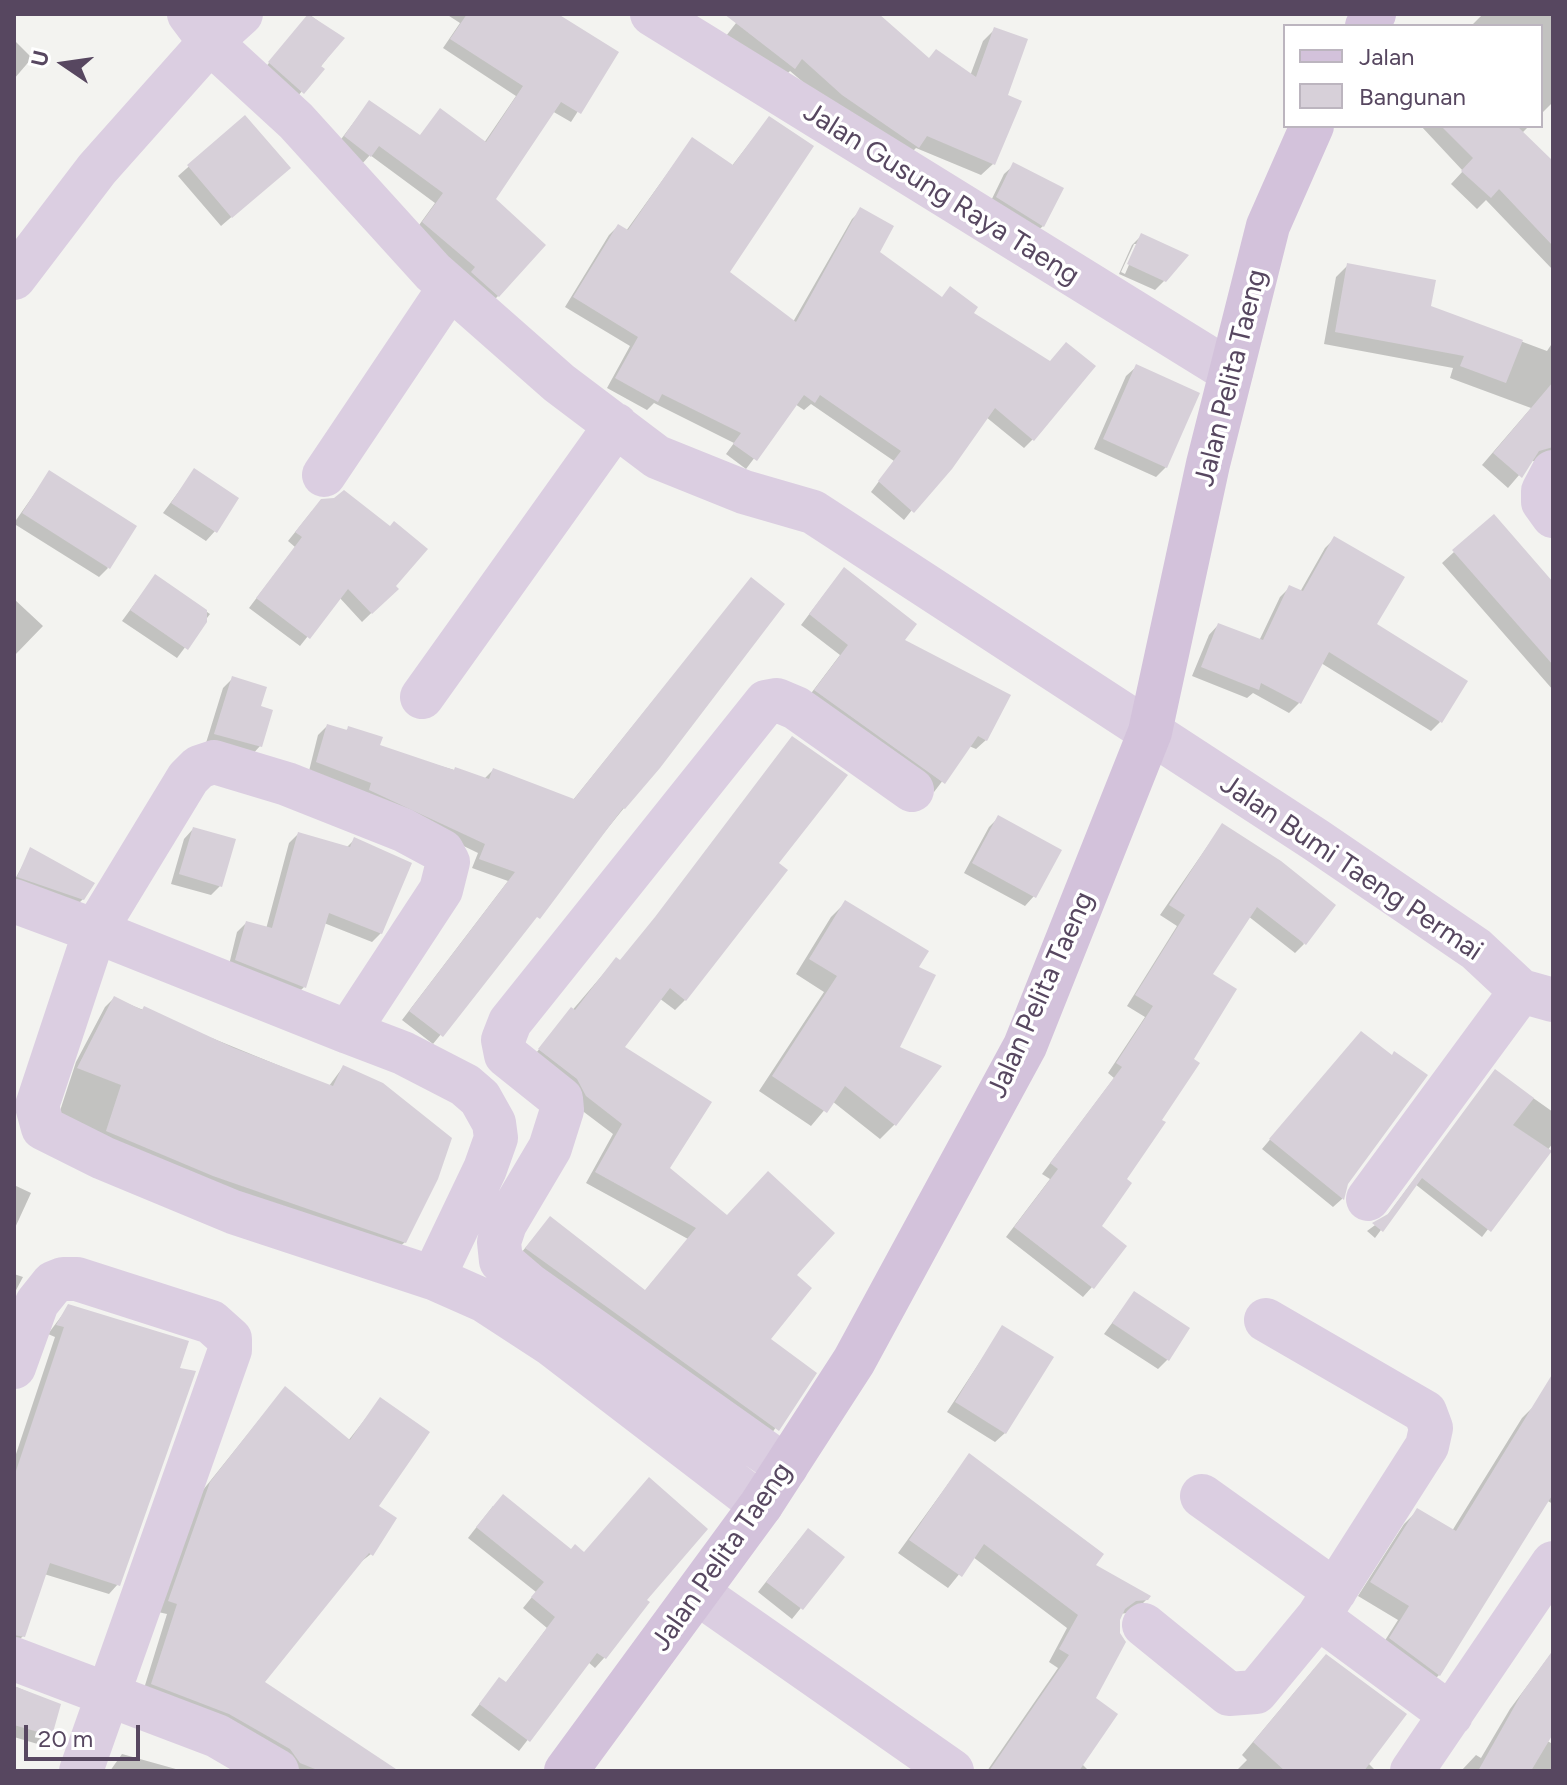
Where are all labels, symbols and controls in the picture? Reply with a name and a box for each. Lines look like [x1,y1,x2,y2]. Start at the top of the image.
north arrow [24,24,104,104]
legend [1283,24,1543,128]
text: Jalan [1359,42,1415,71]
text: U [25,48,55,69]
text: Bangunan [1359,82,1466,111]
street label: Jalan Gusung Raya Taeng [797,95,1085,293]
street label: Jalan Pelita Taeng [1188,266,1274,490]
street label: Jalan Bumi Taeng Permai [1213,768,1489,968]
street label: Jalan Pelita Taeng [980,886,1102,1104]
street label: Jalan Pelita Taeng [644,1456,800,1658]
scale bar [28,1709,144,1759]
text: 20 m [38,1724,93,1753]

